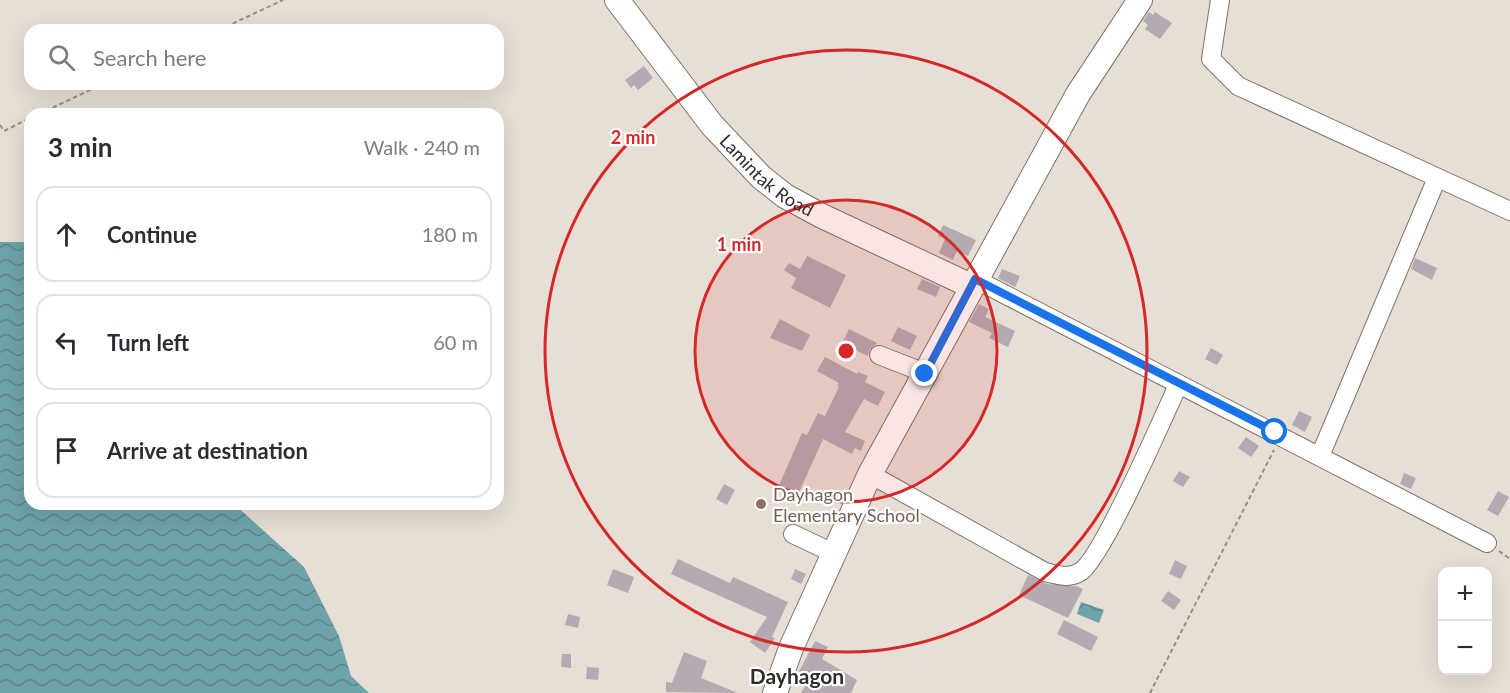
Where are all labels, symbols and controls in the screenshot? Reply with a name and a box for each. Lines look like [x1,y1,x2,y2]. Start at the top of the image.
search box [24,24,504,90]
icon: search [45,41,78,74]
text: Search here [93,44,206,71]
text: 2 min [611,126,655,148]
street label: Lamintak Road [716,130,818,220]
text: 3 min [48,131,112,163]
text: Walk · 240 m [364,135,480,159]
icon: ahead [50,218,83,251]
text: Continue [107,221,197,248]
text: 180 m [422,222,478,246]
text: 1 min [717,233,761,255]
icon: left [50,326,83,359]
text: Turn left [107,329,189,356]
text: 60 m [433,330,478,354]
centre of rings [836,341,856,361]
route end [911,360,937,386]
route start [1261,418,1287,444]
icon: arrive [50,434,83,467]
text: Arrive at destination [107,437,308,464]
place label: Dayhagon Elementary School [773,483,920,526]
marker: Dayhagon Elementary School [754,497,768,511]
map controls [1438,567,1492,675]
button: + [1438,567,1492,621]
button: − [1438,621,1492,675]
district label: Dayhagon [750,663,844,688]

